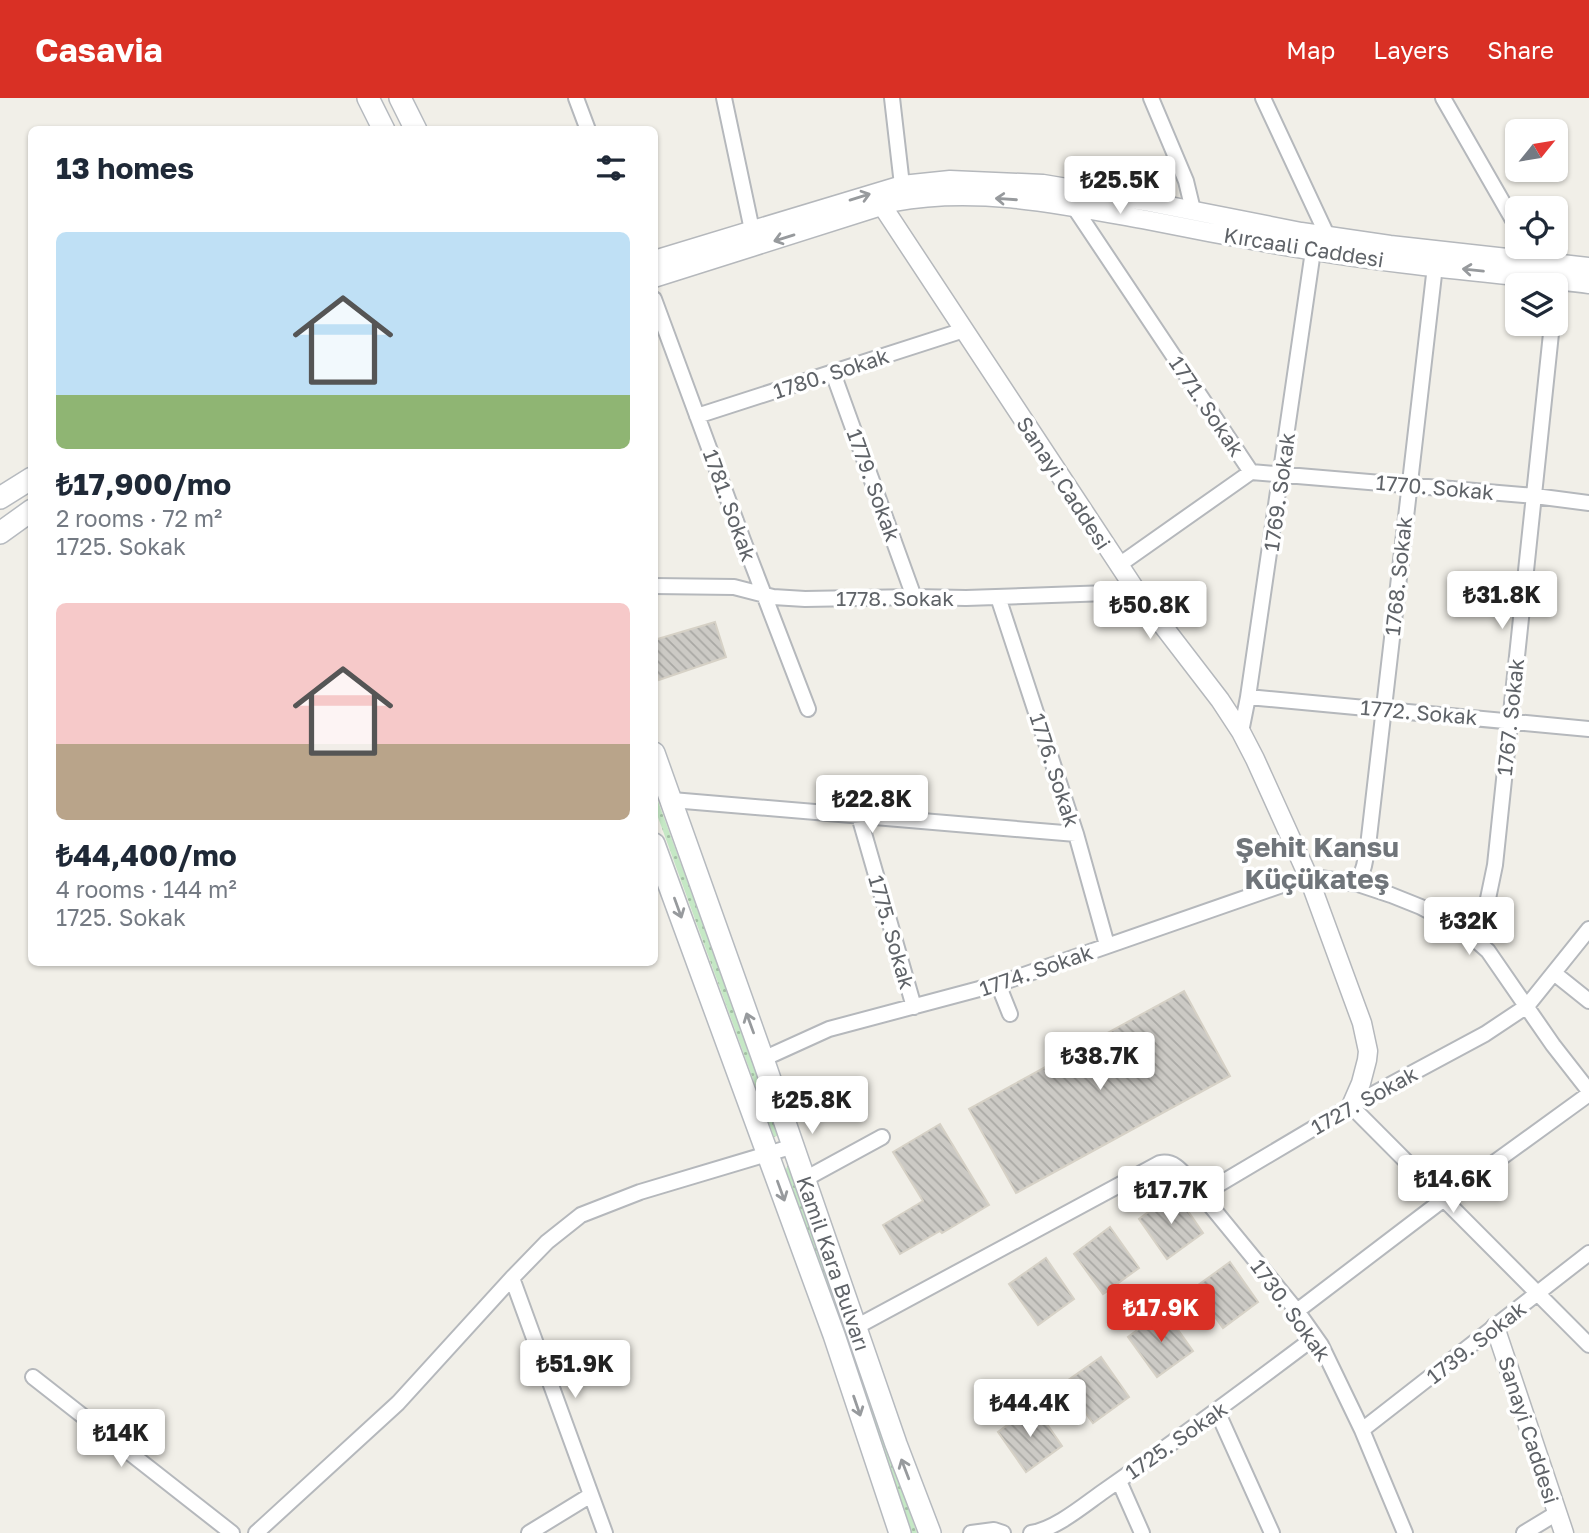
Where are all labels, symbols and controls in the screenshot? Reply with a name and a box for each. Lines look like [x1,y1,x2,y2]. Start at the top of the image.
text: Casavia [35,30,163,69]
text: Map [1286,35,1335,64]
text: Layers [1373,35,1449,64]
text: Share [1487,35,1554,64]
north arrow [1505,119,1568,182]
map controls [1505,119,1568,336]
icon: filters [592,149,630,187]
text: 13 homes [56,150,194,186]
pin: ₺25.5K [1063,156,1177,216]
text: ₺25.5K [1080,165,1160,193]
one-way arrow [849,190,871,202]
one-way arrow [995,192,1018,205]
button: locate [1505,196,1568,259]
street label: Kırcaali Caddesi [1222,222,1386,272]
one-way arrow [774,232,796,245]
one-way arrow [1462,264,1484,277]
button: layers [1505,273,1568,336]
icon: home [280,277,406,403]
street label: 1780. Sokak [770,342,892,404]
street label: 1771. Sokak [1164,351,1250,461]
street label: Sanayi Caddesi [1011,412,1117,554]
street label: 1779. Sokak [842,425,906,545]
street label: 1769. Sokak [1258,431,1300,553]
street label: 1781. Sokak [698,445,762,565]
text: ₺17,900/mo [56,466,231,502]
street label: 1770. Sokak [1375,469,1495,505]
text: 2 rooms · 72 m² [56,504,222,532]
street label: 1768. Sokak [1379,515,1417,637]
text: 1725. Sokak [56,532,186,560]
pin: ₺31.8K [1445,572,1559,631]
text: ₺31.8K [1463,580,1541,608]
pin: ₺50.8K [1093,582,1207,641]
street label: 1778. Sokak [836,585,954,611]
text: ₺50.8K [1110,590,1190,618]
icon: home [280,648,406,774]
street label: 1767. Sokak [1491,657,1529,777]
street label: 1772. Sokak [1359,694,1479,730]
street label: 1776. Sokak [1024,710,1086,830]
pin: ₺22.8K [815,776,929,835]
text: ₺22.8K [832,784,912,812]
district label: Şehit Kansu Küçükateş [1235,830,1399,895]
text: ₺44,400/mo [56,837,237,873]
street label: 1775. Sokak [863,872,921,992]
text: 4 rooms · 144 m² [56,875,237,903]
one-way arrow [673,897,685,919]
pin: ₺32K [1428,898,1510,957]
text: 1725. Sokak [56,903,186,931]
text: ₺32K [1440,906,1498,934]
street label: 1774. Sokak [976,938,1096,1002]
one-way arrow [743,1012,756,1034]
pin: ₺38.7K [1043,1032,1157,1092]
text: ₺38.7K [1061,1041,1139,1069]
street label: 1727. Sokak [1306,1060,1422,1140]
pin: ₺25.8K [755,1076,869,1136]
text: ₺25.8K [772,1085,852,1113]
pin: ₺14.6K [1396,1156,1510,1215]
text: ₺14.6K [1414,1164,1492,1192]
pin: ₺17.7K [1114,1166,1228,1226]
street label: Kamil Kara Bulvarı [791,1172,876,1354]
text: ₺17.7K [1134,1175,1208,1203]
one-way arrow [776,1180,788,1202]
street label: 1730. Sokak [1245,1254,1337,1366]
pin: ₺17.9K [1104,1284,1218,1344]
text: ₺17.9K [1123,1293,1199,1321]
street label: 1739. Sokak [1421,1295,1531,1389]
pin: ₺51.9K [518,1340,632,1400]
text: ₺51.9K [536,1349,614,1377]
street label: Sanayi Caddesi [1493,1353,1565,1507]
pin: ₺44.4K [973,1380,1087,1439]
text: ₺44.4K [990,1388,1070,1416]
one-way arrow [852,1394,864,1416]
street label: 1725. Sokak [1120,1395,1232,1485]
pin: ₺14K [80,1410,162,1469]
text: ₺14K [93,1418,149,1446]
one-way arrow [898,1459,911,1481]

